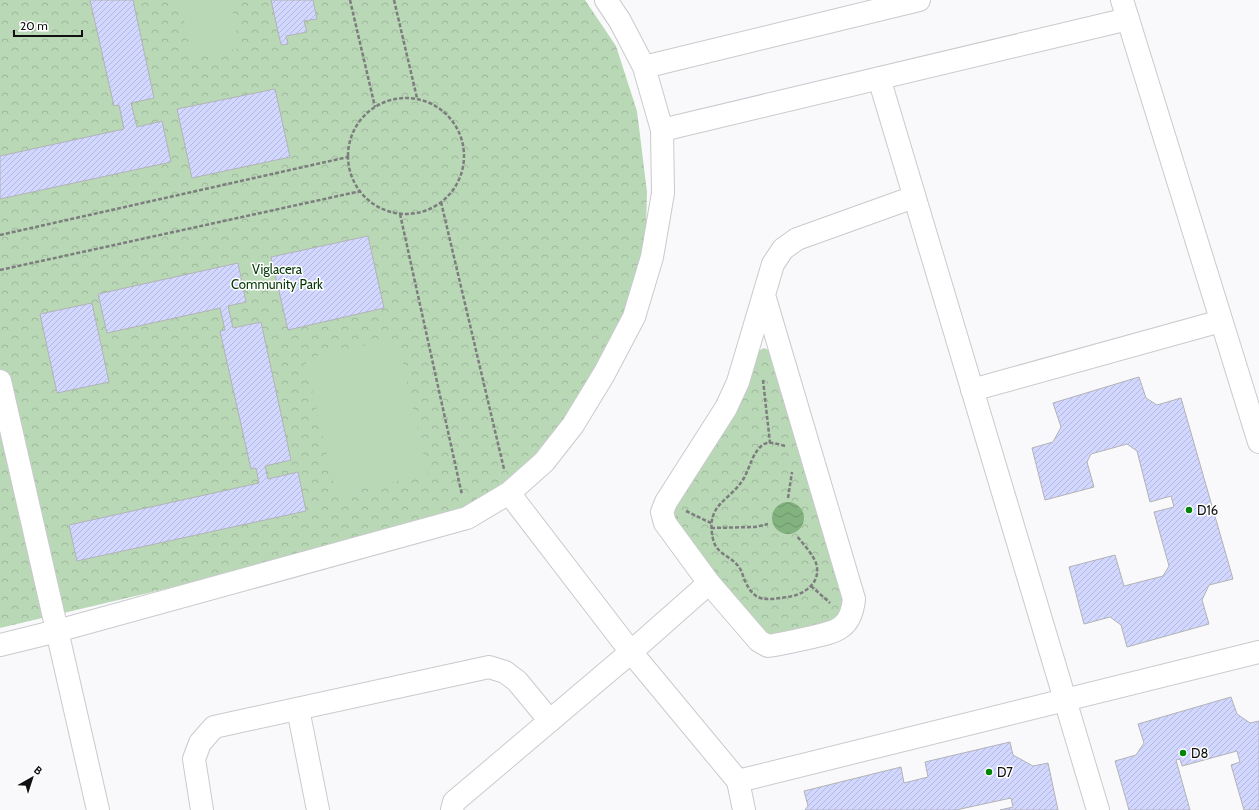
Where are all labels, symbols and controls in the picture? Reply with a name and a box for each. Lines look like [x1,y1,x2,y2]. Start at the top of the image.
scale bar [14,12,82,38]
text: 20 m [20,18,48,33]
park label: Viglacera Community Park [231,261,323,292]
place label: D16 [1197,502,1218,518]
marker: D16 [1184,505,1194,515]
place label: D8 [1191,745,1208,761]
marker: D8 [1178,748,1188,758]
north arrow [12,758,52,798]
text: B [31,763,45,778]
place label: D7 [997,764,1013,780]
marker: D7 [984,767,994,777]

